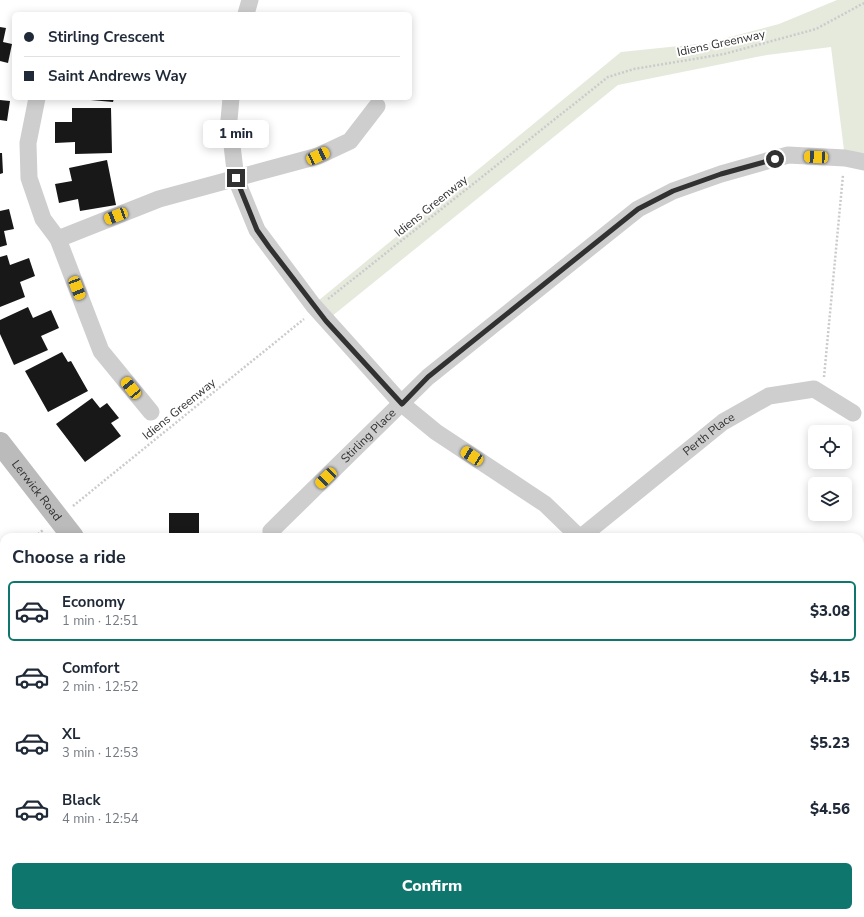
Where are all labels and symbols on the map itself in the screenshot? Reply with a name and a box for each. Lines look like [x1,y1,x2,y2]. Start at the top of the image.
street label: Idiens Greenway [675,26,767,60]
callout: 1 min [203,120,269,148]
car [305,145,331,167]
route start [766,150,784,168]
car [804,150,828,164]
route end [227,169,245,187]
street label: Idiens Greenway [391,171,472,240]
car [103,206,129,226]
car [67,275,87,301]
street label: Idiens Greenway [139,374,220,443]
car [119,375,143,401]
street label: Stirling Place [337,405,399,466]
street label: Perth Place [679,409,738,459]
car [459,444,485,468]
street label: Lerwick Road [8,457,66,524]
car [313,465,339,491]

